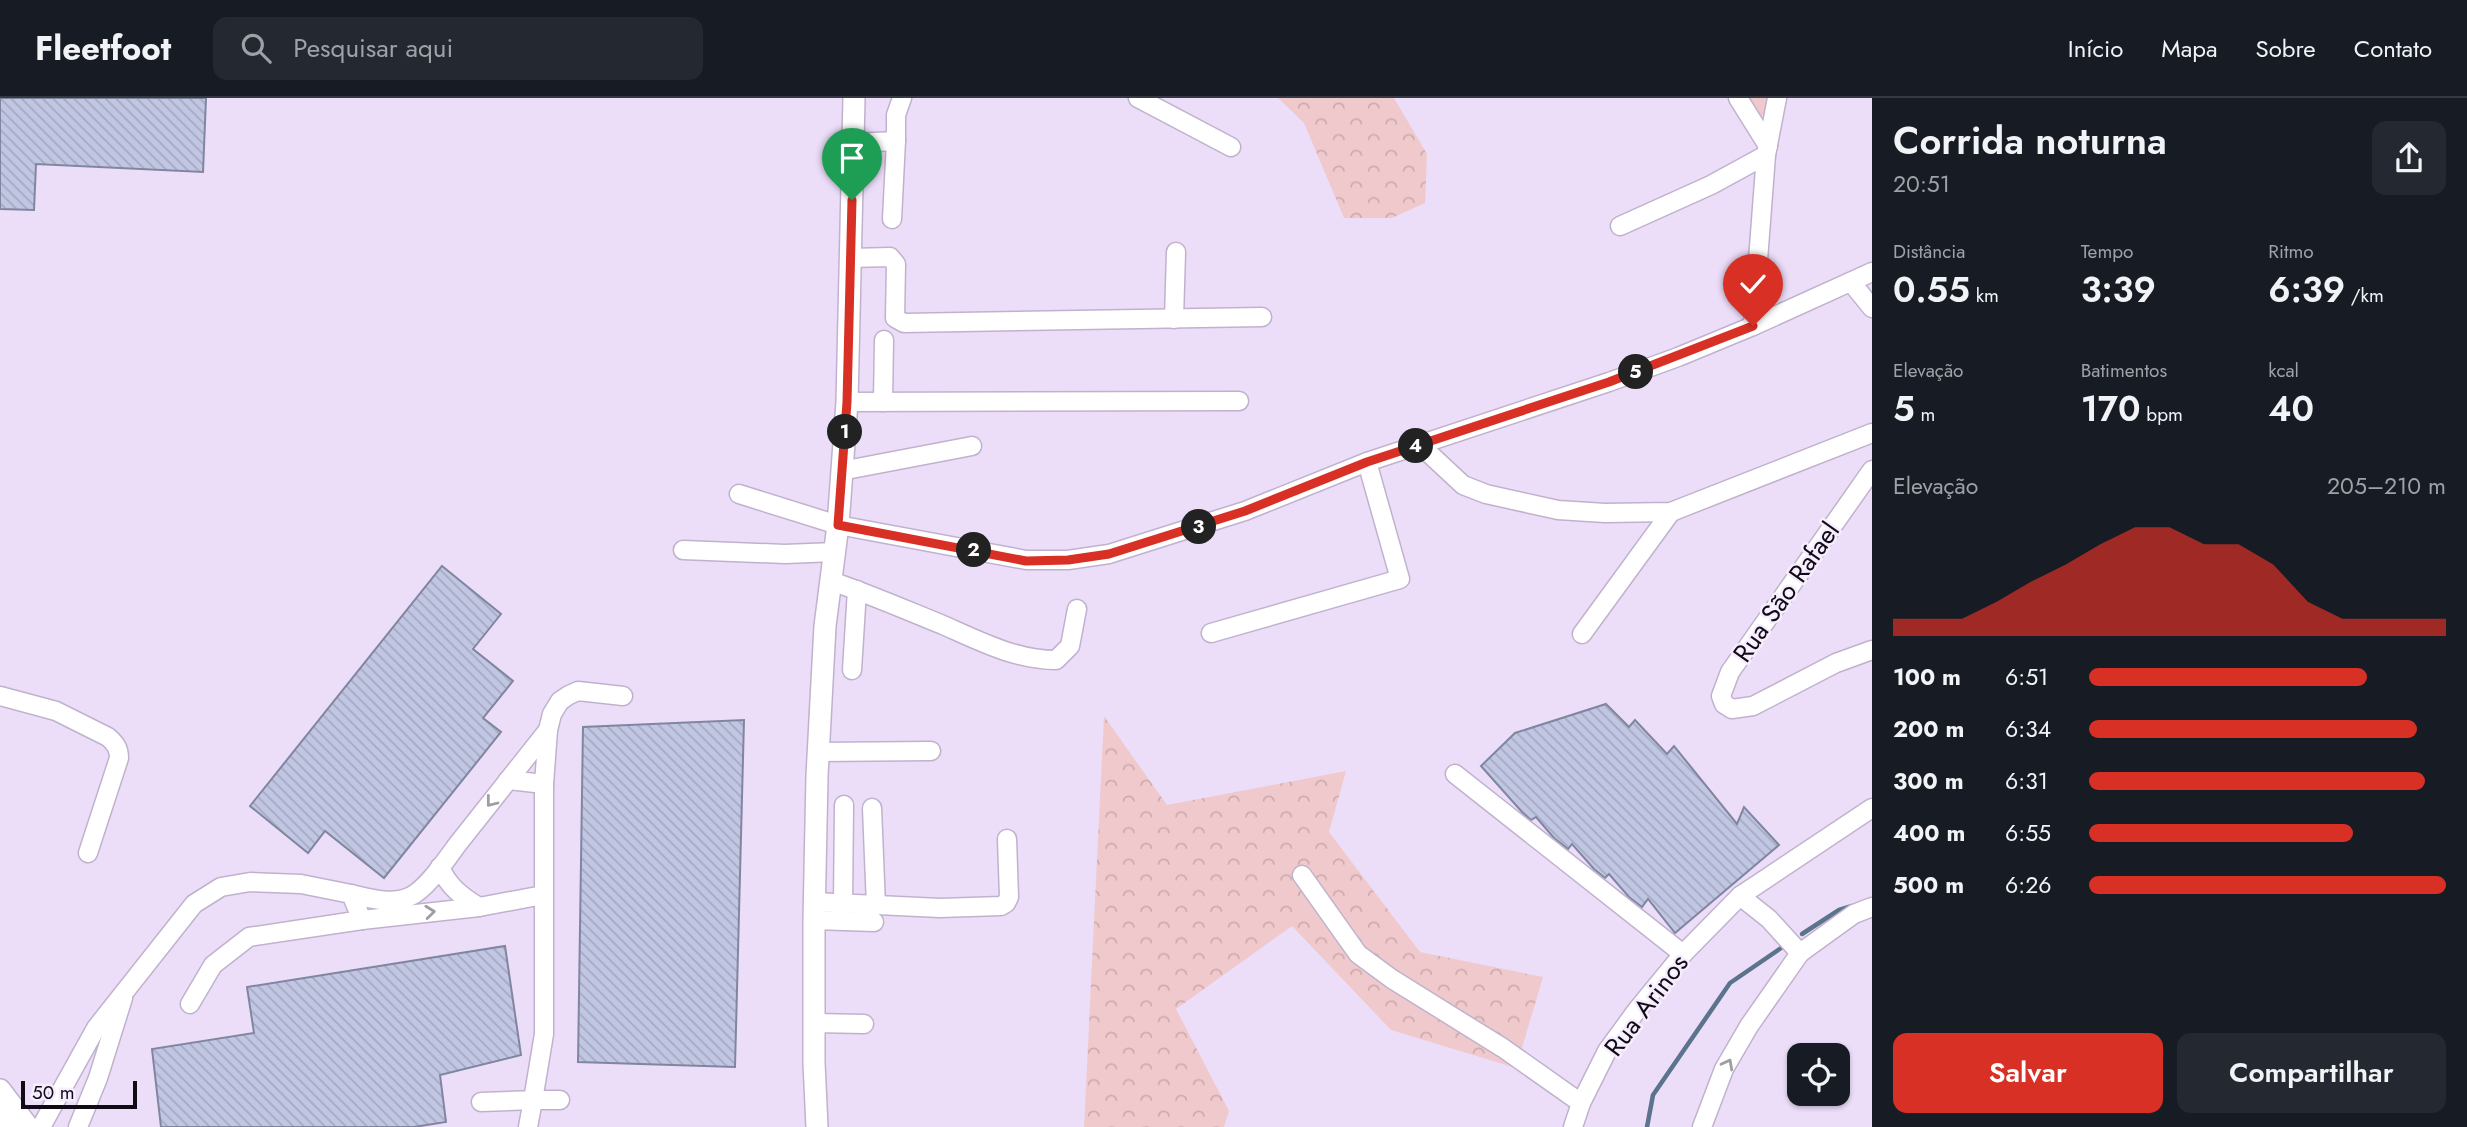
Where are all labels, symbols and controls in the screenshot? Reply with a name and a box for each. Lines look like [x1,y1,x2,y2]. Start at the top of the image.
search box [213,17,703,80]
text: Fleetfoot [35,25,171,72]
icon: search [237,29,275,67]
text: Pesquisar aqui [293,29,453,67]
text: Início [2068,31,2123,66]
text: Mapa [2161,31,2218,66]
text: Sobre [2256,31,2316,66]
text: Contato [2354,31,2432,66]
text: Corrida noturna [1893,113,2167,168]
button: share [2372,121,2446,195]
pin [822,128,882,200]
icon: arrive [833,139,871,177]
text: 20:51 [1893,167,1950,201]
text: Distância [1893,238,1965,265]
text: Tempo [2081,238,2133,265]
text: Ritmo [2268,238,2314,265]
pin [1723,254,1783,326]
icon: check [1734,265,1772,303]
text: 0.55 [1893,265,1970,315]
text: 3:39 [2081,265,2156,315]
text: 6:39 [2268,265,2345,315]
text: km [1970,282,1999,309]
text: /km [2345,282,2384,309]
pin: 5 [1618,354,1654,390]
text: Elevação [1893,357,1964,384]
text: Batimentos [2081,357,2167,384]
text: kcal [2268,357,2299,384]
text: 5 [1629,358,1642,385]
text: 5 [1893,384,1915,434]
text: 170 [2081,384,2141,434]
text: 40 [2268,384,2314,434]
text: m [1915,401,1935,428]
text: bpm [2141,401,2183,428]
pin: 1 [828,414,862,450]
text: 1 [840,418,849,445]
pin: 4 [1398,428,1434,464]
text: 4 [1409,432,1422,459]
text: Elevação [1893,469,1978,503]
text: 205–210 m [2327,469,2446,503]
pin: 3 [1182,510,1216,544]
text: 3 [1193,513,1204,540]
street label: Rua São Rafael [1723,514,1849,670]
pin: 2 [956,532,992,568]
text: 2 [967,536,980,563]
text: 100 m [1893,660,1961,694]
text: 6:51 [2005,660,2048,694]
text: 200 m [1893,712,1964,746]
text: 6:34 [2005,712,2051,746]
text: 300 m [1893,764,1964,798]
text: 6:31 [2005,764,2048,798]
one-way arrow [486,795,499,807]
text: 400 m [1893,816,1965,850]
text: 6:55 [2005,816,2051,850]
text: 500 m [1893,868,1964,902]
text: 6:26 [2005,868,2051,902]
one-way arrow [424,905,436,920]
street label: Rua Arinos [1595,946,1697,1064]
button: Salvar [1893,1033,2163,1113]
button: Compartilhar [2177,1033,2446,1113]
map controls [1787,1043,1850,1106]
button: locate [1787,1043,1850,1106]
one-way arrow [1720,1059,1733,1071]
scale bar [21,1078,136,1110]
text: 50 m [32,1079,75,1106]

